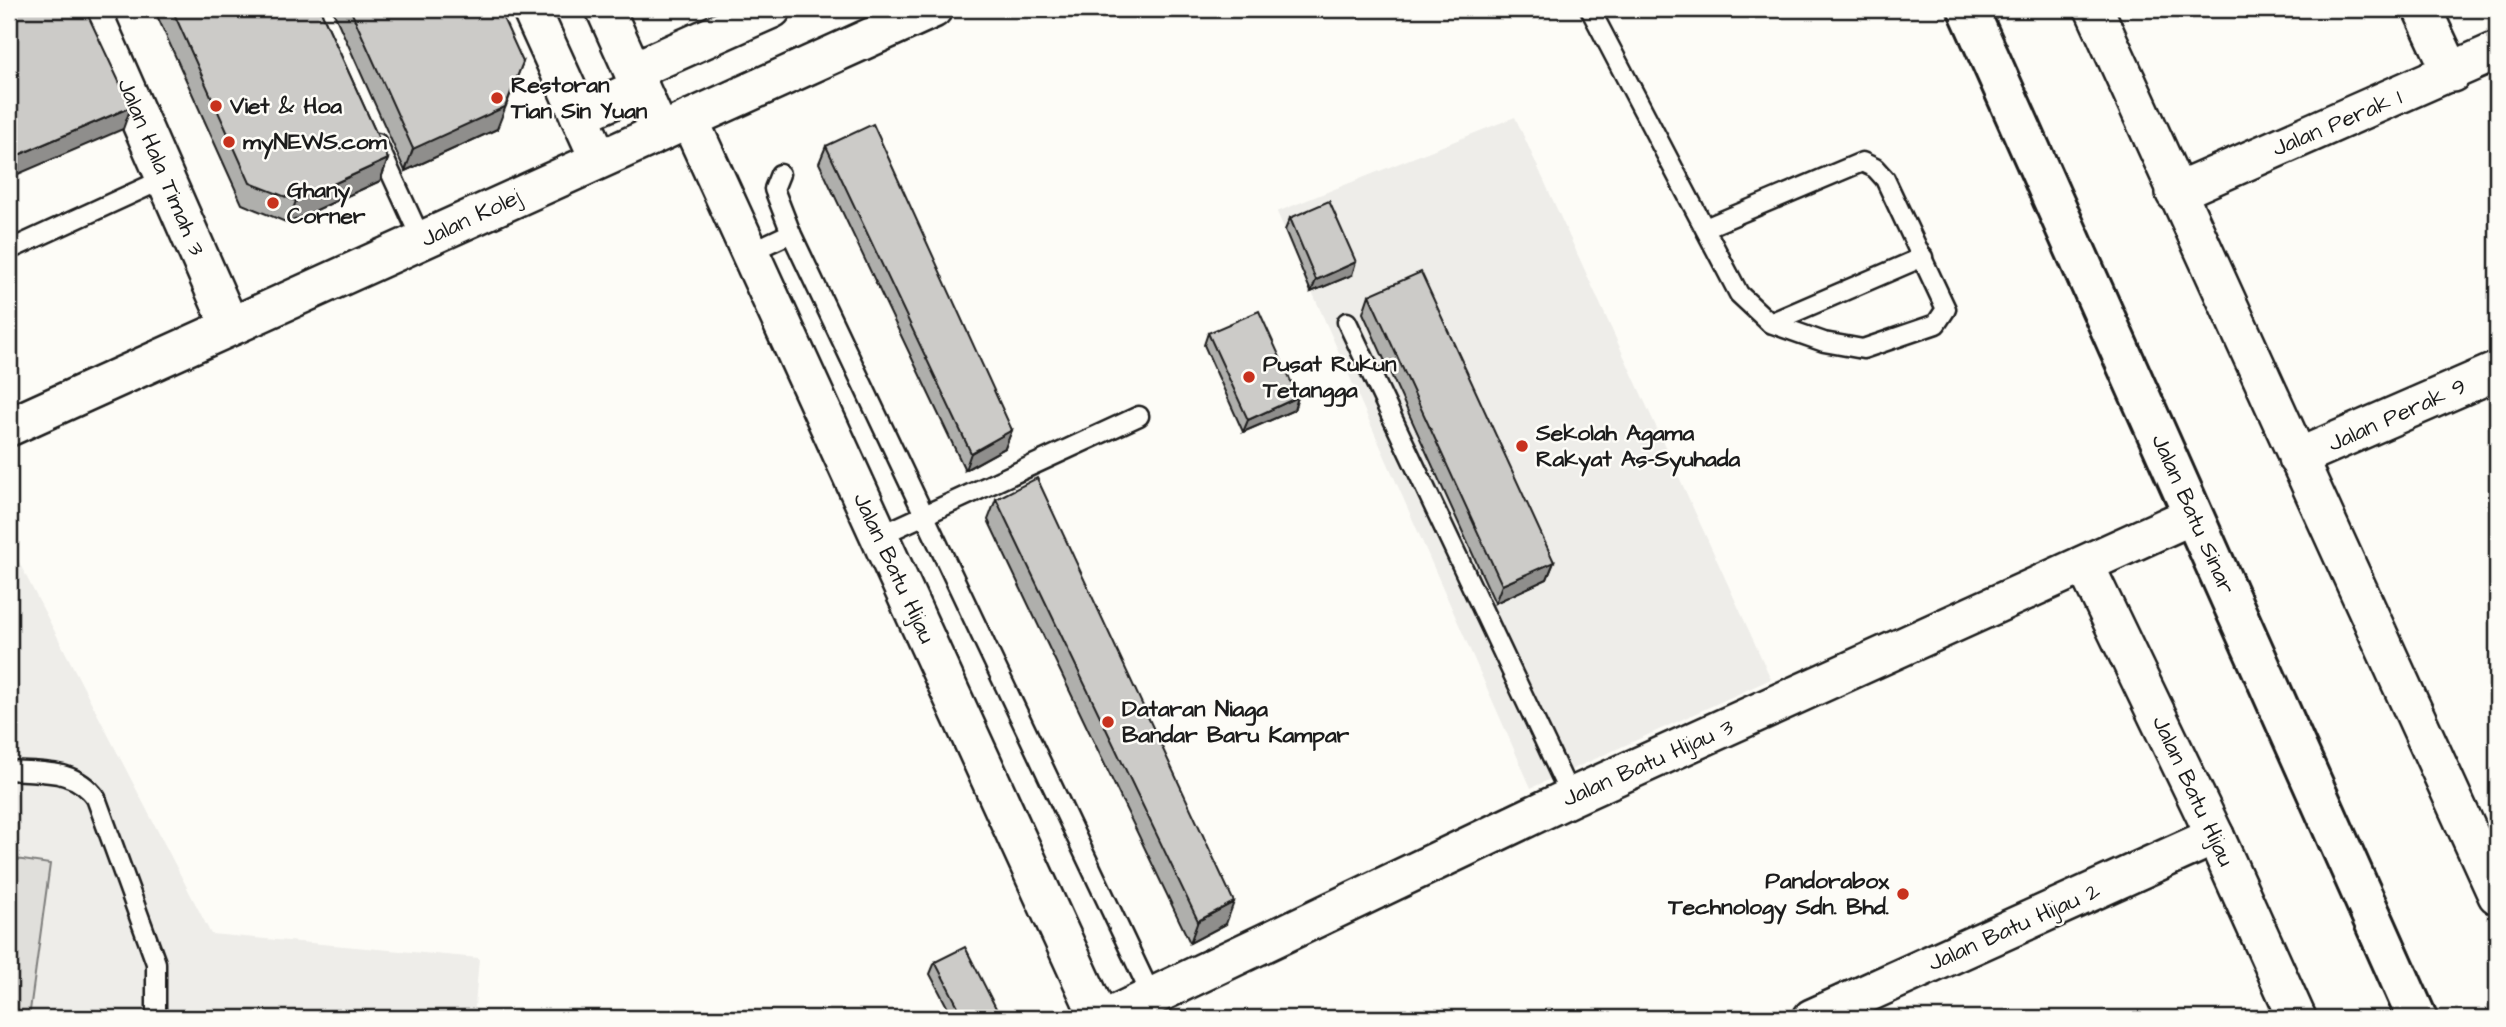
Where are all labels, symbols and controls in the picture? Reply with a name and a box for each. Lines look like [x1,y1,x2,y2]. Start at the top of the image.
place label: Restoran Tian Sin Yuan [510,69,648,127]
street label: Jalan Hala Timah 3 [109,73,213,261]
street label: Jalan Perak 1 [2267,81,2407,165]
place label: Viet & Hoa [229,90,342,122]
marker: Restoran Tian Sin Yuan [489,90,505,106]
marker: Viet & Hoa [208,98,224,114]
place label: myNEWS.com [243,126,388,160]
marker: myNEWS.com [221,134,237,150]
place label: Ghany Corner [287,174,366,232]
street label: Jalan Kolej [416,181,526,255]
marker: Ghany Corner [265,195,281,211]
place label: Pusat Rukun Tetangga [1262,348,1397,407]
marker: Pusat Rukun Tetangga [1241,369,1257,385]
street label: Jalan Perak 9 [2323,370,2471,460]
place label: Sekolah Agama Rakyat As-Syuhada [1535,417,1740,477]
street label: Jalan Batu Sinar [2143,429,2243,599]
marker: Sekolah Agama Rakyat As-Syuhada [1514,438,1530,454]
street label: Jalan Batu Hijau [845,487,943,649]
place label: Dataran Niaga Bandar Baru Kampar [1122,693,1350,751]
street label: Jalan Batu Hijau [2144,710,2242,872]
street label: Jalan Batu Hijau 3 [1557,711,1739,815]
marker: Dataran Niaga Bandar Baru Kampar [1100,714,1116,730]
place label: Pandorabox Technology Sdn. Bhd. [1667,865,1890,925]
street label: Jalan Batu Hijau 2 [1923,875,2105,979]
marker: Pandorabox Technology Sdn. Bhd. [1895,886,1911,902]

